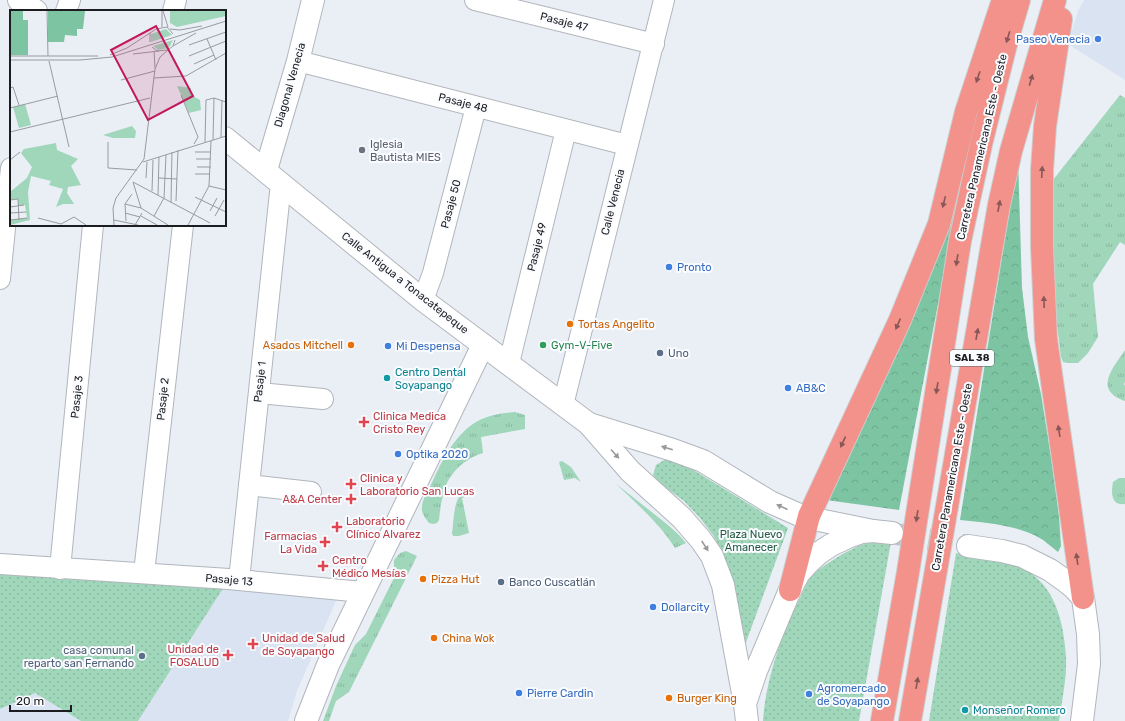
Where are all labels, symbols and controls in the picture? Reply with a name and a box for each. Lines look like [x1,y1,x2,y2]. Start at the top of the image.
inset map [10,10,226,226]
street label: Pasaje 47 [539,10,590,34]
one-way arrow [1005,32,1011,44]
place label: Paseo Venecia [1016,33,1090,46]
marker: Paseo Venecia [1093,34,1103,44]
street label: Diagonal Venecia [272,41,308,129]
street label: Carretera Panamericana Este - Oeste [954,53,1010,241]
one-way arrow [975,71,981,83]
one-way arrow [1028,73,1034,85]
street label: Pasaje 48 [437,91,489,115]
place label: Iglesia Bautista MIES [370,138,441,164]
marker: Iglesia Bautista MIES [357,145,367,155]
one-way arrow [1038,166,1045,178]
street label: Calle Venecia [598,168,628,236]
street label: Pasaje 50 [438,178,464,230]
one-way arrow [940,196,946,209]
one-way arrow [996,199,1002,212]
street label: Pasaje 49 [525,221,549,273]
street label: Calle Antigua a Tonacatepeque [339,229,471,337]
one-way arrow [954,254,960,266]
place label: Pronto [677,261,712,274]
marker: Pronto [664,262,674,272]
one-way arrow [1041,295,1047,308]
place label: Tortas Angelito [578,318,655,331]
one-way arrow [895,318,901,329]
marker: Tortas Angelito [565,319,575,329]
one-way arrow [974,328,980,340]
place label: Asados Mitchell [263,339,343,352]
place label: Gym-V-Five [551,339,612,352]
marker: Asados Mitchell [346,340,356,350]
place label: Mi Despensa [396,340,461,353]
marker: Gym-V-Five [538,340,548,350]
marker: Mi Despensa [383,341,393,351]
place label: Uno [668,347,689,360]
marker: Uno [655,348,665,358]
road number: SAL 38 [950,350,994,366]
street label: Pasaje 1 [251,361,269,403]
place label: Centro Dental Soyapango [395,366,466,392]
marker: Centro Dental Soyapango [382,373,392,383]
street label: Pasaje 3 [68,375,86,419]
street label: Pasaje 2 [154,377,172,421]
place label: AB&C [796,382,826,395]
street label: Carretera Panamericana Este - Oeste [929,382,975,572]
one-way arrow [934,382,940,394]
marker: AB&C [783,383,793,393]
place label: Clinica Medica Cristo Rey [373,410,446,436]
marker: Clinica Medica Cristo Rey [358,416,370,428]
one-way arrow [1056,425,1062,437]
one-way arrow [840,436,846,448]
one-way arrow [661,445,673,451]
place label: Optika 2020 [406,448,468,461]
marker: Optika 2020 [393,449,403,459]
one-way arrow [610,449,619,458]
place label: Clinica y Laboratorio San Lucas [360,472,475,498]
marker: Clinica y Laboratorio San Lucas [345,478,357,490]
place label: A&A Center [282,493,343,506]
marker: A&A Center [345,493,357,505]
one-way arrow [776,504,788,510]
one-way arrow [914,510,920,523]
place label: Laboratorio Clínico Alvarez [346,515,421,541]
marker: Laboratorio Clínico Alvarez [331,521,343,533]
park label: Plaza Nuevo Amanecer [720,528,782,554]
place label: Farmacias La Vida [264,530,317,556]
marker: Farmacias La Vida [320,537,330,547]
one-way arrow [702,541,709,552]
one-way arrow [1074,553,1080,565]
place label: Centro Médico Mesías [332,554,406,580]
marker: Centro Médico Mesías [317,560,329,572]
street label: Pasaje 13 [205,571,254,589]
place label: Pizza Hut [431,573,480,586]
marker: Pizza Hut [418,574,428,584]
place label: Banco Cuscatlán [509,576,596,589]
marker: Banco Cuscatlán [496,577,506,587]
place label: Dollarcity [661,601,710,614]
marker: Dollarcity [648,602,658,612]
place label: Unidad de Salud de Soyapango [262,632,345,658]
place label: China Wok [442,632,495,645]
marker: China Wok [429,633,439,643]
marker: Unidad de Salud de Soyapango [247,638,259,650]
place label: Unidad de FOSALUD [167,643,219,669]
place label: casa comunal reparto san Fernando [24,644,134,670]
marker: Unidad de FOSALUD [222,649,234,661]
marker: casa comunal reparto san Fernando [137,651,147,661]
one-way arrow [914,676,920,689]
place label: Agromercado de Soyapango [817,682,889,708]
scale bar [10,687,71,713]
place label: Pierre Cardin [527,687,593,700]
marker: Pierre Cardin [514,688,524,698]
marker: Agromercado de Soyapango [804,689,814,699]
place label: Burger King [677,692,737,705]
marker: Burger King [664,693,674,703]
text: 20 m [16,694,44,708]
place label: Monseñor Romero [973,704,1066,717]
marker: Monseñor Romero [960,705,970,715]

